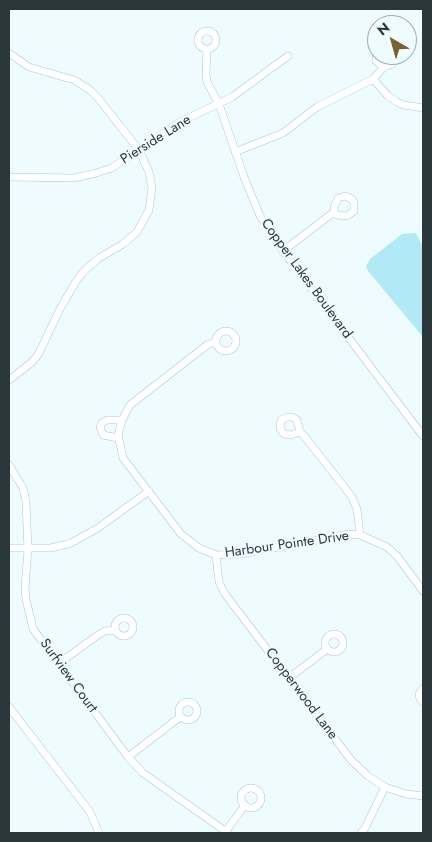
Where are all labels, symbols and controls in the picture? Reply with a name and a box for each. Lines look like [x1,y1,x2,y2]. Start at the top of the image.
north arrow [367,15,417,65]
text: N [373,18,394,40]
street label: Pierside Lane [118,112,194,168]
street label: Copper Lakes Boulevard [257,216,355,342]
street label: Harbour Pointe Drive [224,528,350,562]
street label: Surfview Court [36,636,100,716]
street label: Copperwood Lane [261,645,341,743]

